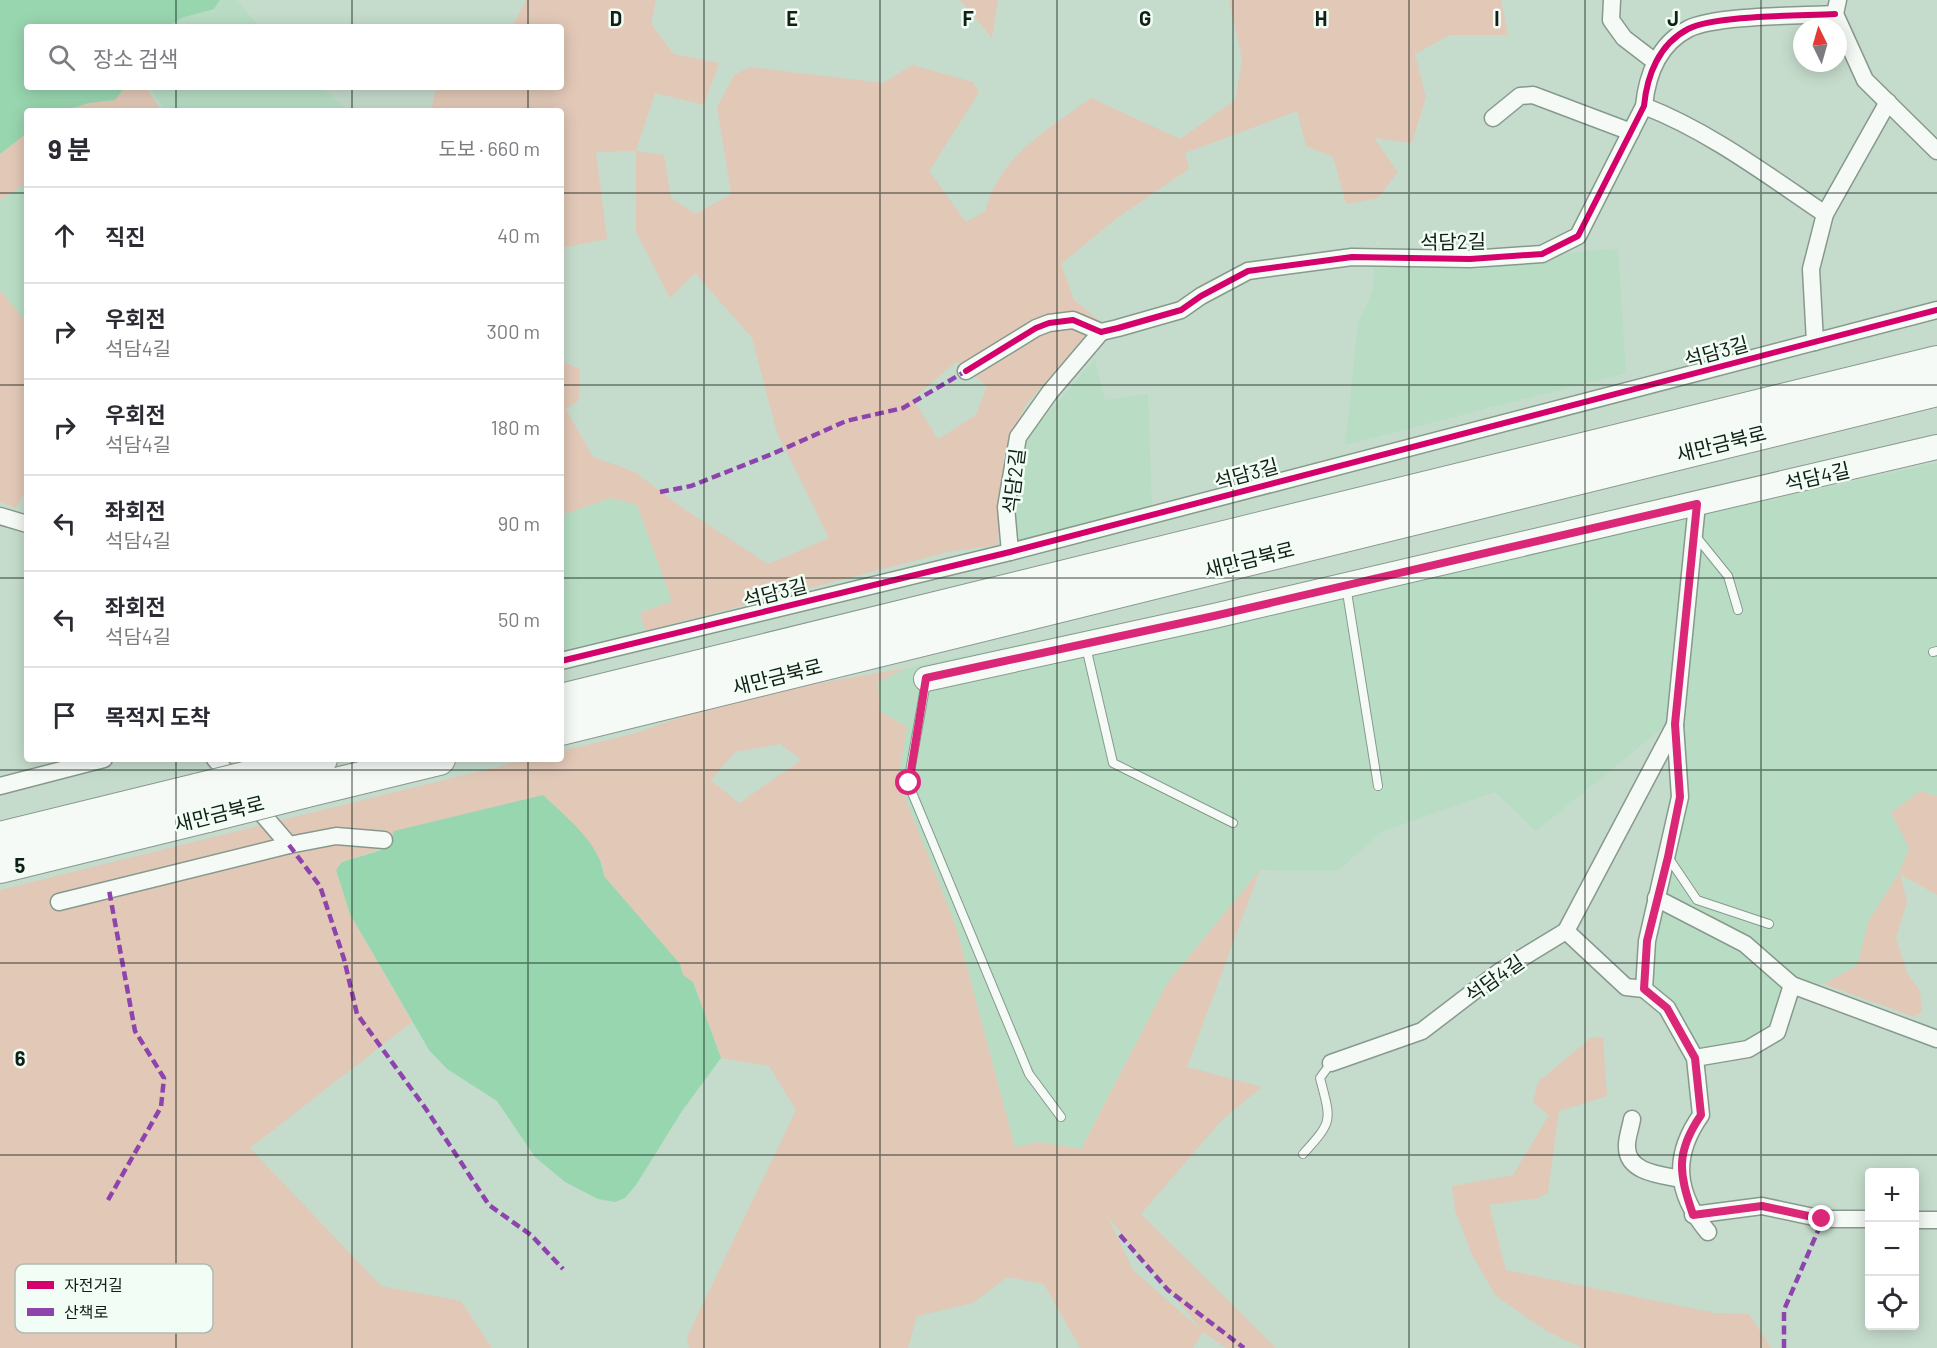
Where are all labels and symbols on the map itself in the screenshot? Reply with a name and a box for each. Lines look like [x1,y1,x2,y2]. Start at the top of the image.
text: D [610,6,622,30]
text: E [786,6,798,30]
text: F [962,6,974,30]
text: G [1139,6,1151,30]
text: H [1315,6,1327,30]
text: I [1494,6,1500,30]
text: J [1667,6,1679,30]
north arrow [1793,18,1847,72]
street label: 석담2길 [1420,228,1486,254]
street label: 석담3길 [1681,331,1751,371]
street label: 새만금북로 [1673,420,1769,466]
street label: 석담2길 [997,447,1029,515]
street label: 석담3길 [1211,453,1281,493]
street label: 석담4길 [1782,457,1852,495]
street label: 새만금북로 [1201,536,1297,582]
street label: 석담3길 [740,572,810,612]
street label: 새만금북로 [729,653,825,699]
route start [895,769,921,795]
street label: 새만금북로 [171,790,267,836]
text: 5 [15,853,26,877]
street label: 석담4길 [1460,949,1528,1007]
text: 6 [15,1046,26,1070]
route end [1808,1205,1834,1231]
legend [15,1264,213,1333]
text: 자전거길 [64,1275,123,1294]
text: 산책로 [64,1302,108,1321]

